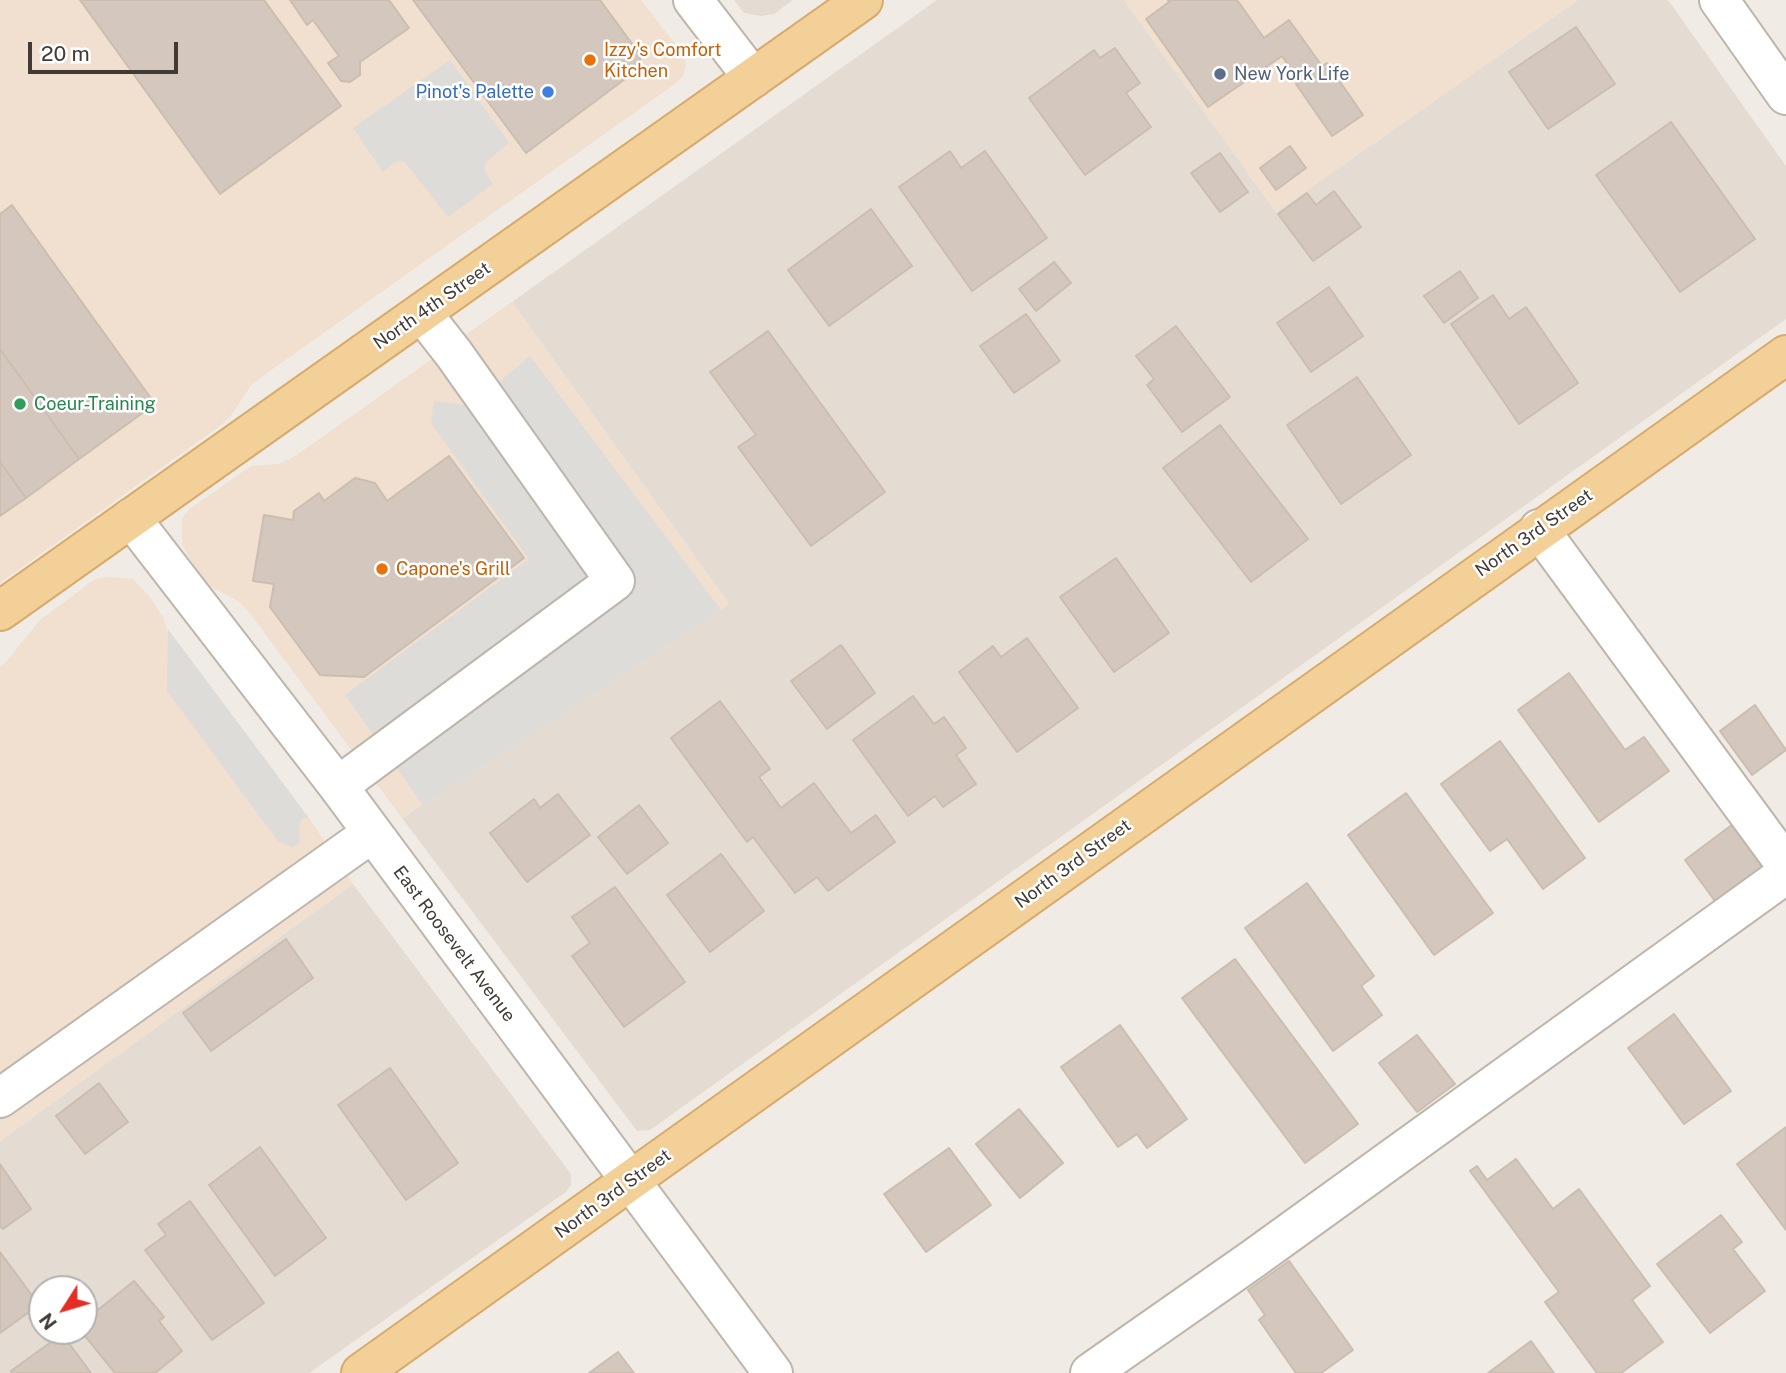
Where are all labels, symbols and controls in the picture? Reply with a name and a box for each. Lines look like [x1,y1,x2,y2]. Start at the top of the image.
scale bar [32,28,182,72]
place label: Izzy's Comfort Kitchen [604,39,722,82]
text: 20 m [41,41,90,66]
marker: Izzy's Comfort Kitchen [582,52,598,68]
place label: New York Life [1234,63,1349,85]
marker: New York Life [1212,66,1228,82]
place label: Pinot's Palette [416,81,534,103]
marker: Pinot's Palette [540,84,556,100]
street label: North 4th Street [369,258,495,354]
place label: Coeur-Training [34,393,156,415]
marker: Coeur-Training [12,396,28,412]
street label: North 3rd Street [1471,485,1597,581]
place label: Capone's Grill [396,558,511,580]
marker: Capone's Grill [374,561,390,577]
street label: North 3rd Street [1011,815,1135,913]
street label: East Roosevelt Avenue [388,862,520,1026]
street label: North 3rd Street [551,1145,675,1243]
north arrow [28,1275,98,1345]
text: N [35,1309,61,1334]

